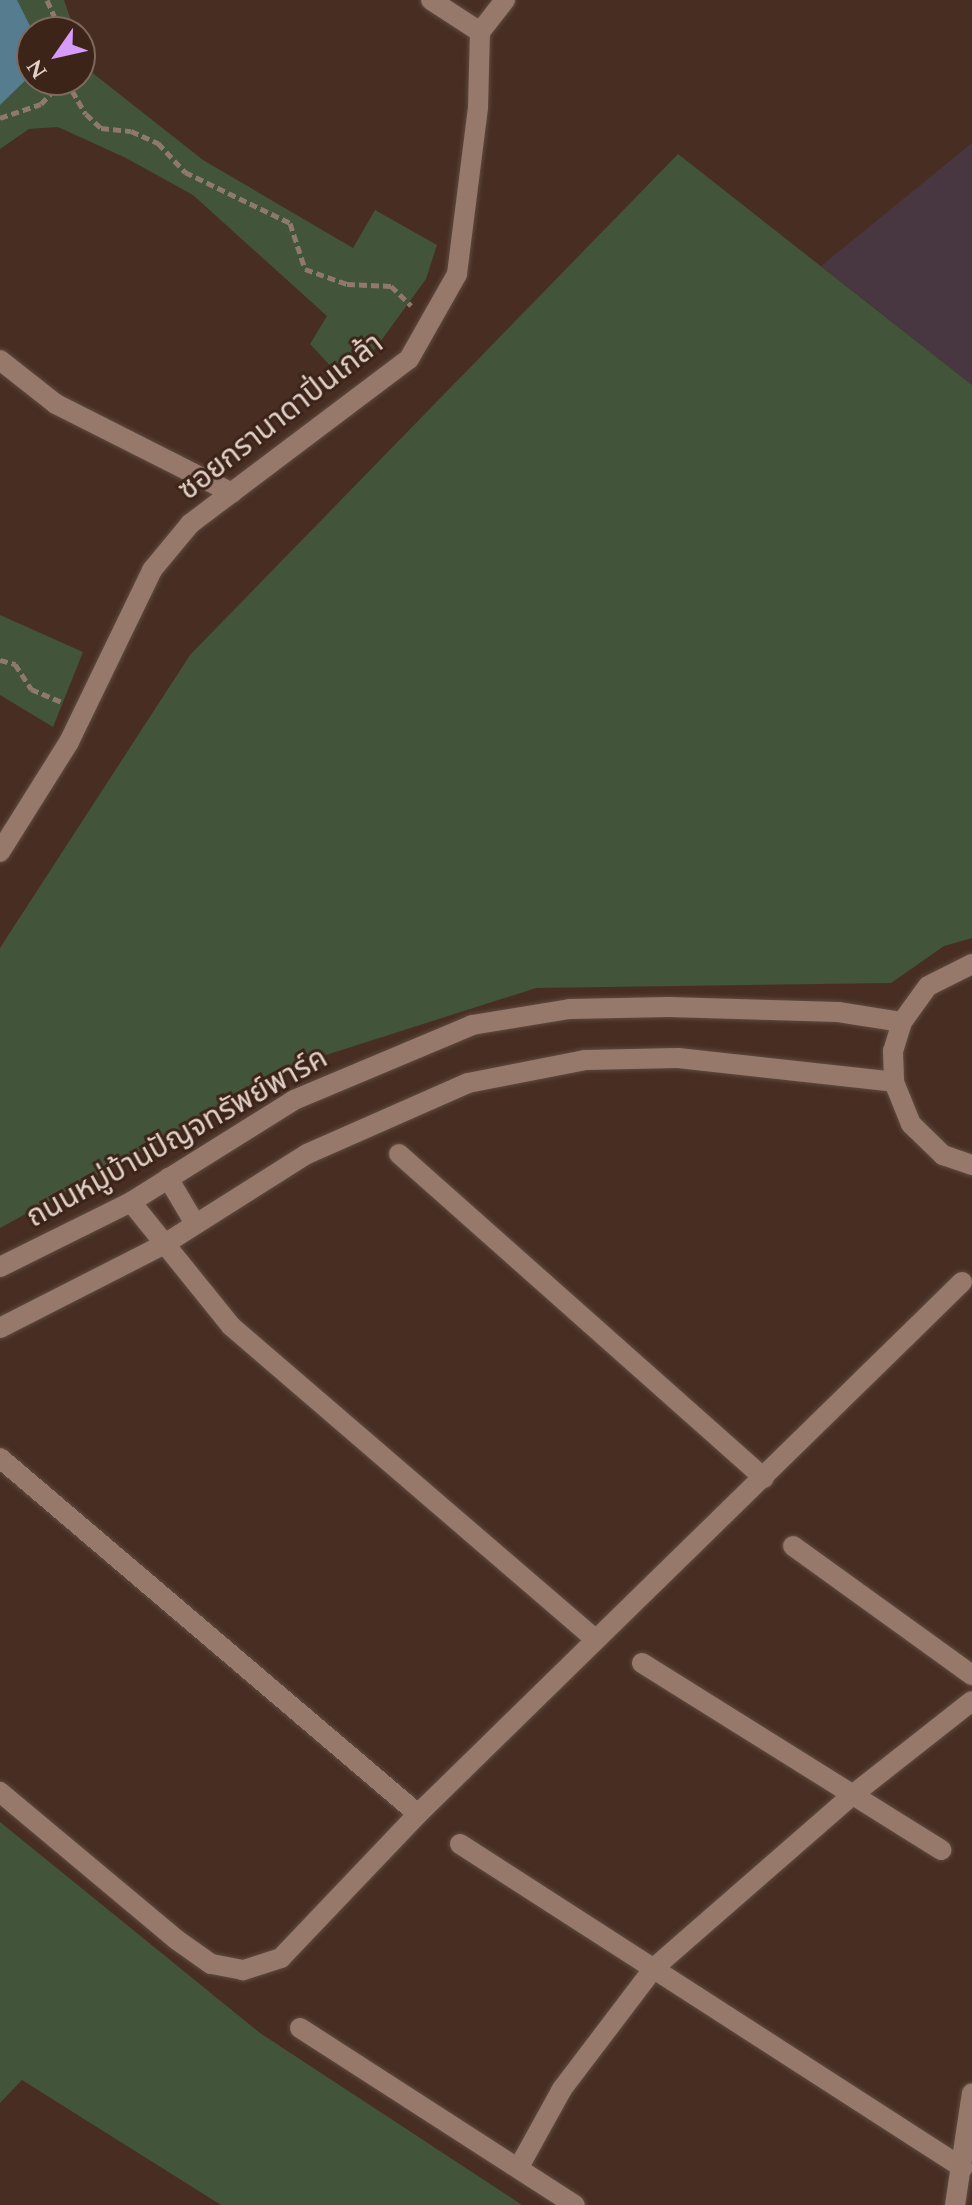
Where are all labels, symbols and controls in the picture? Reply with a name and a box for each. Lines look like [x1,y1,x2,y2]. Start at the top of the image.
north arrow [16,16,96,96]
text: N [19,52,56,85]
street label: ซอยกรานาดาปิ่นเกล้า [171,326,391,508]
street label: ถนนหมู่บ้านปัญจทรัพย์พาร์ค [20,1040,334,1236]

